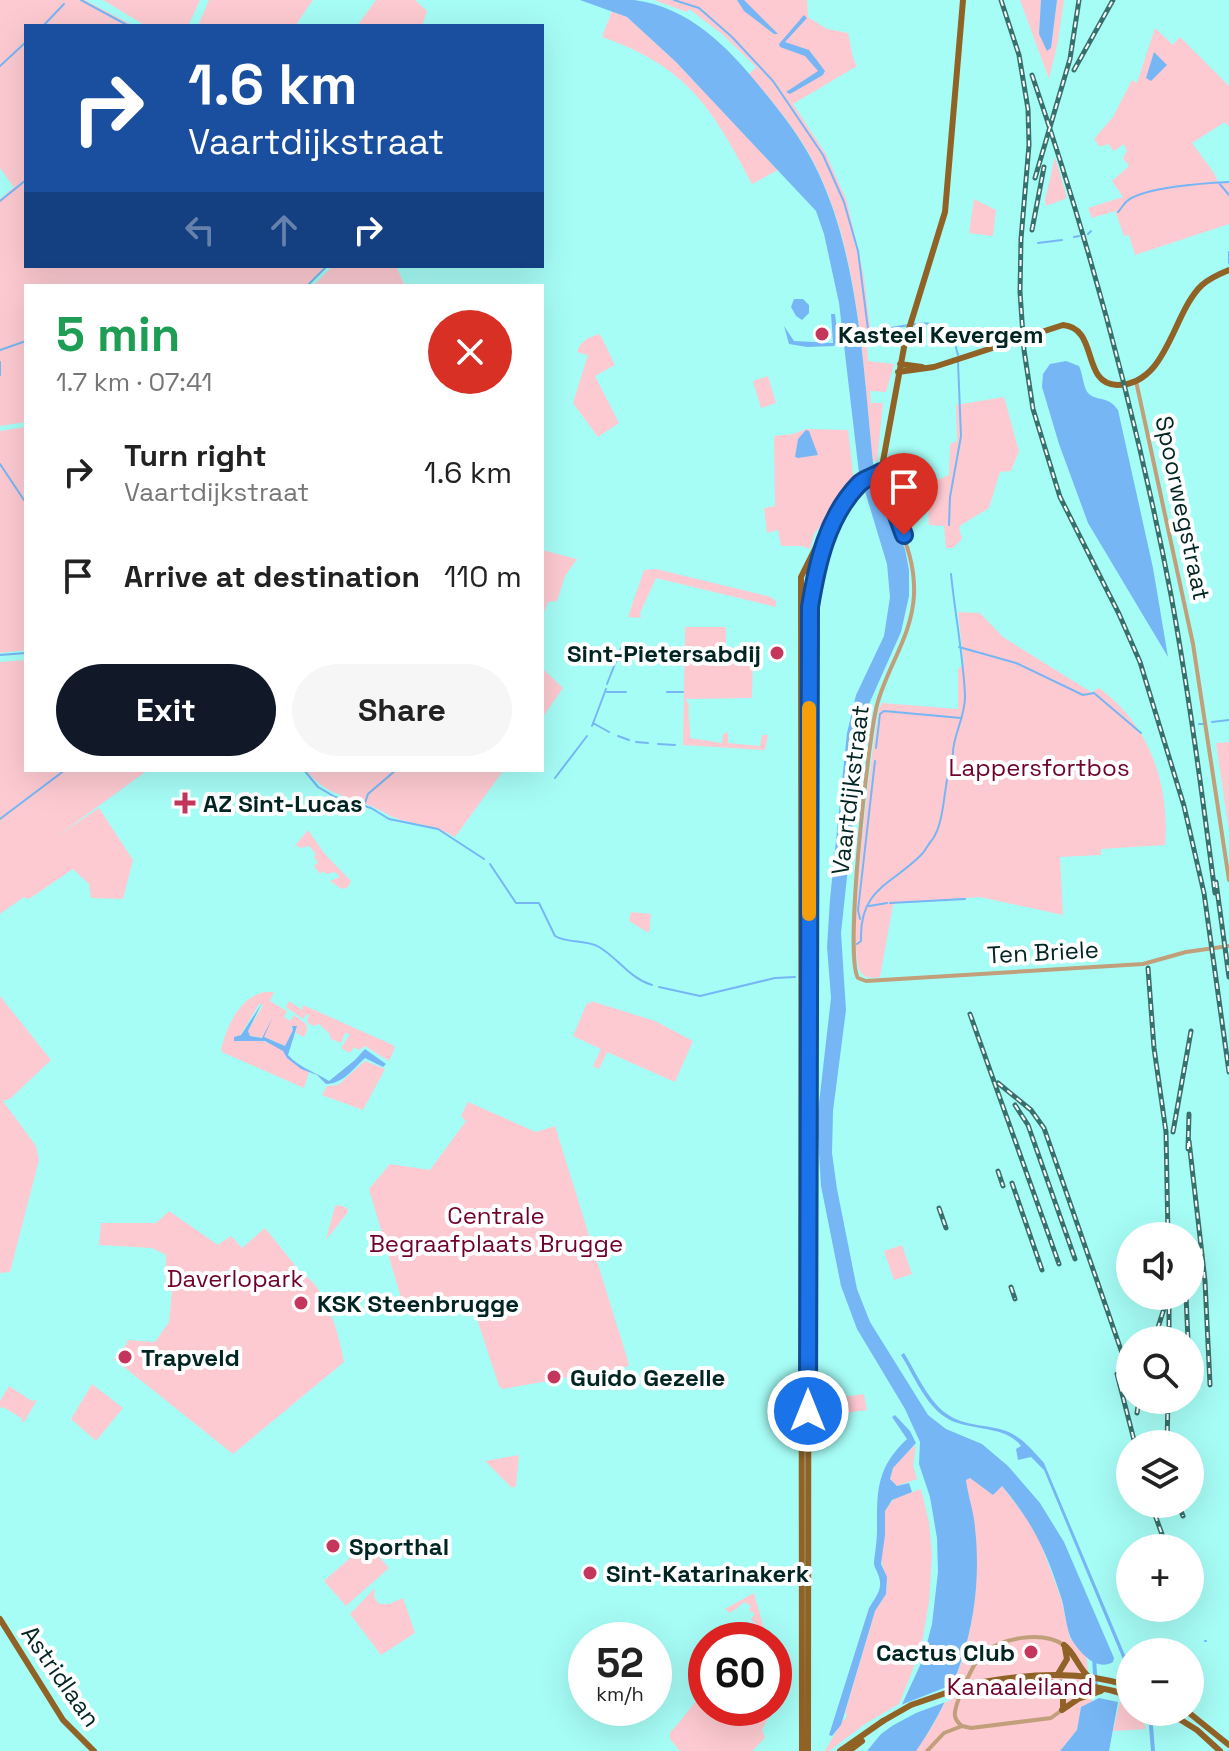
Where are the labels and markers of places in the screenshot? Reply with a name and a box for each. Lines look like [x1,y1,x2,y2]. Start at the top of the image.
place label: Kasteel Kevergem [838,319,1043,350]
marker: Kasteel Kevergem [813,325,831,343]
pin [870,453,938,535]
place label: Sint-Pietersabdij [567,638,761,669]
marker: Sint-Pietersabdij [768,644,786,662]
place label: AZ Sint-Lucas [203,788,363,819]
marker: AZ Sint-Lucas [174,792,196,814]
place label: KSK Steenbrugge [317,1288,519,1319]
marker: KSK Steenbrugge [292,1294,310,1312]
place label: Trapveld [141,1342,240,1373]
marker: Trapveld [116,1348,134,1366]
place label: Guido Gezelle [570,1362,725,1393]
marker: Guido Gezelle [545,1368,563,1386]
place label: Sporthal [349,1531,449,1562]
marker: Sporthal [324,1537,342,1555]
place label: Sint-Katarinakerk [606,1558,810,1589]
marker: Sint-Katarinakerk [581,1564,599,1582]
place label: Cactus Club [876,1637,1015,1668]
marker: Cactus Club [1022,1643,1040,1661]

